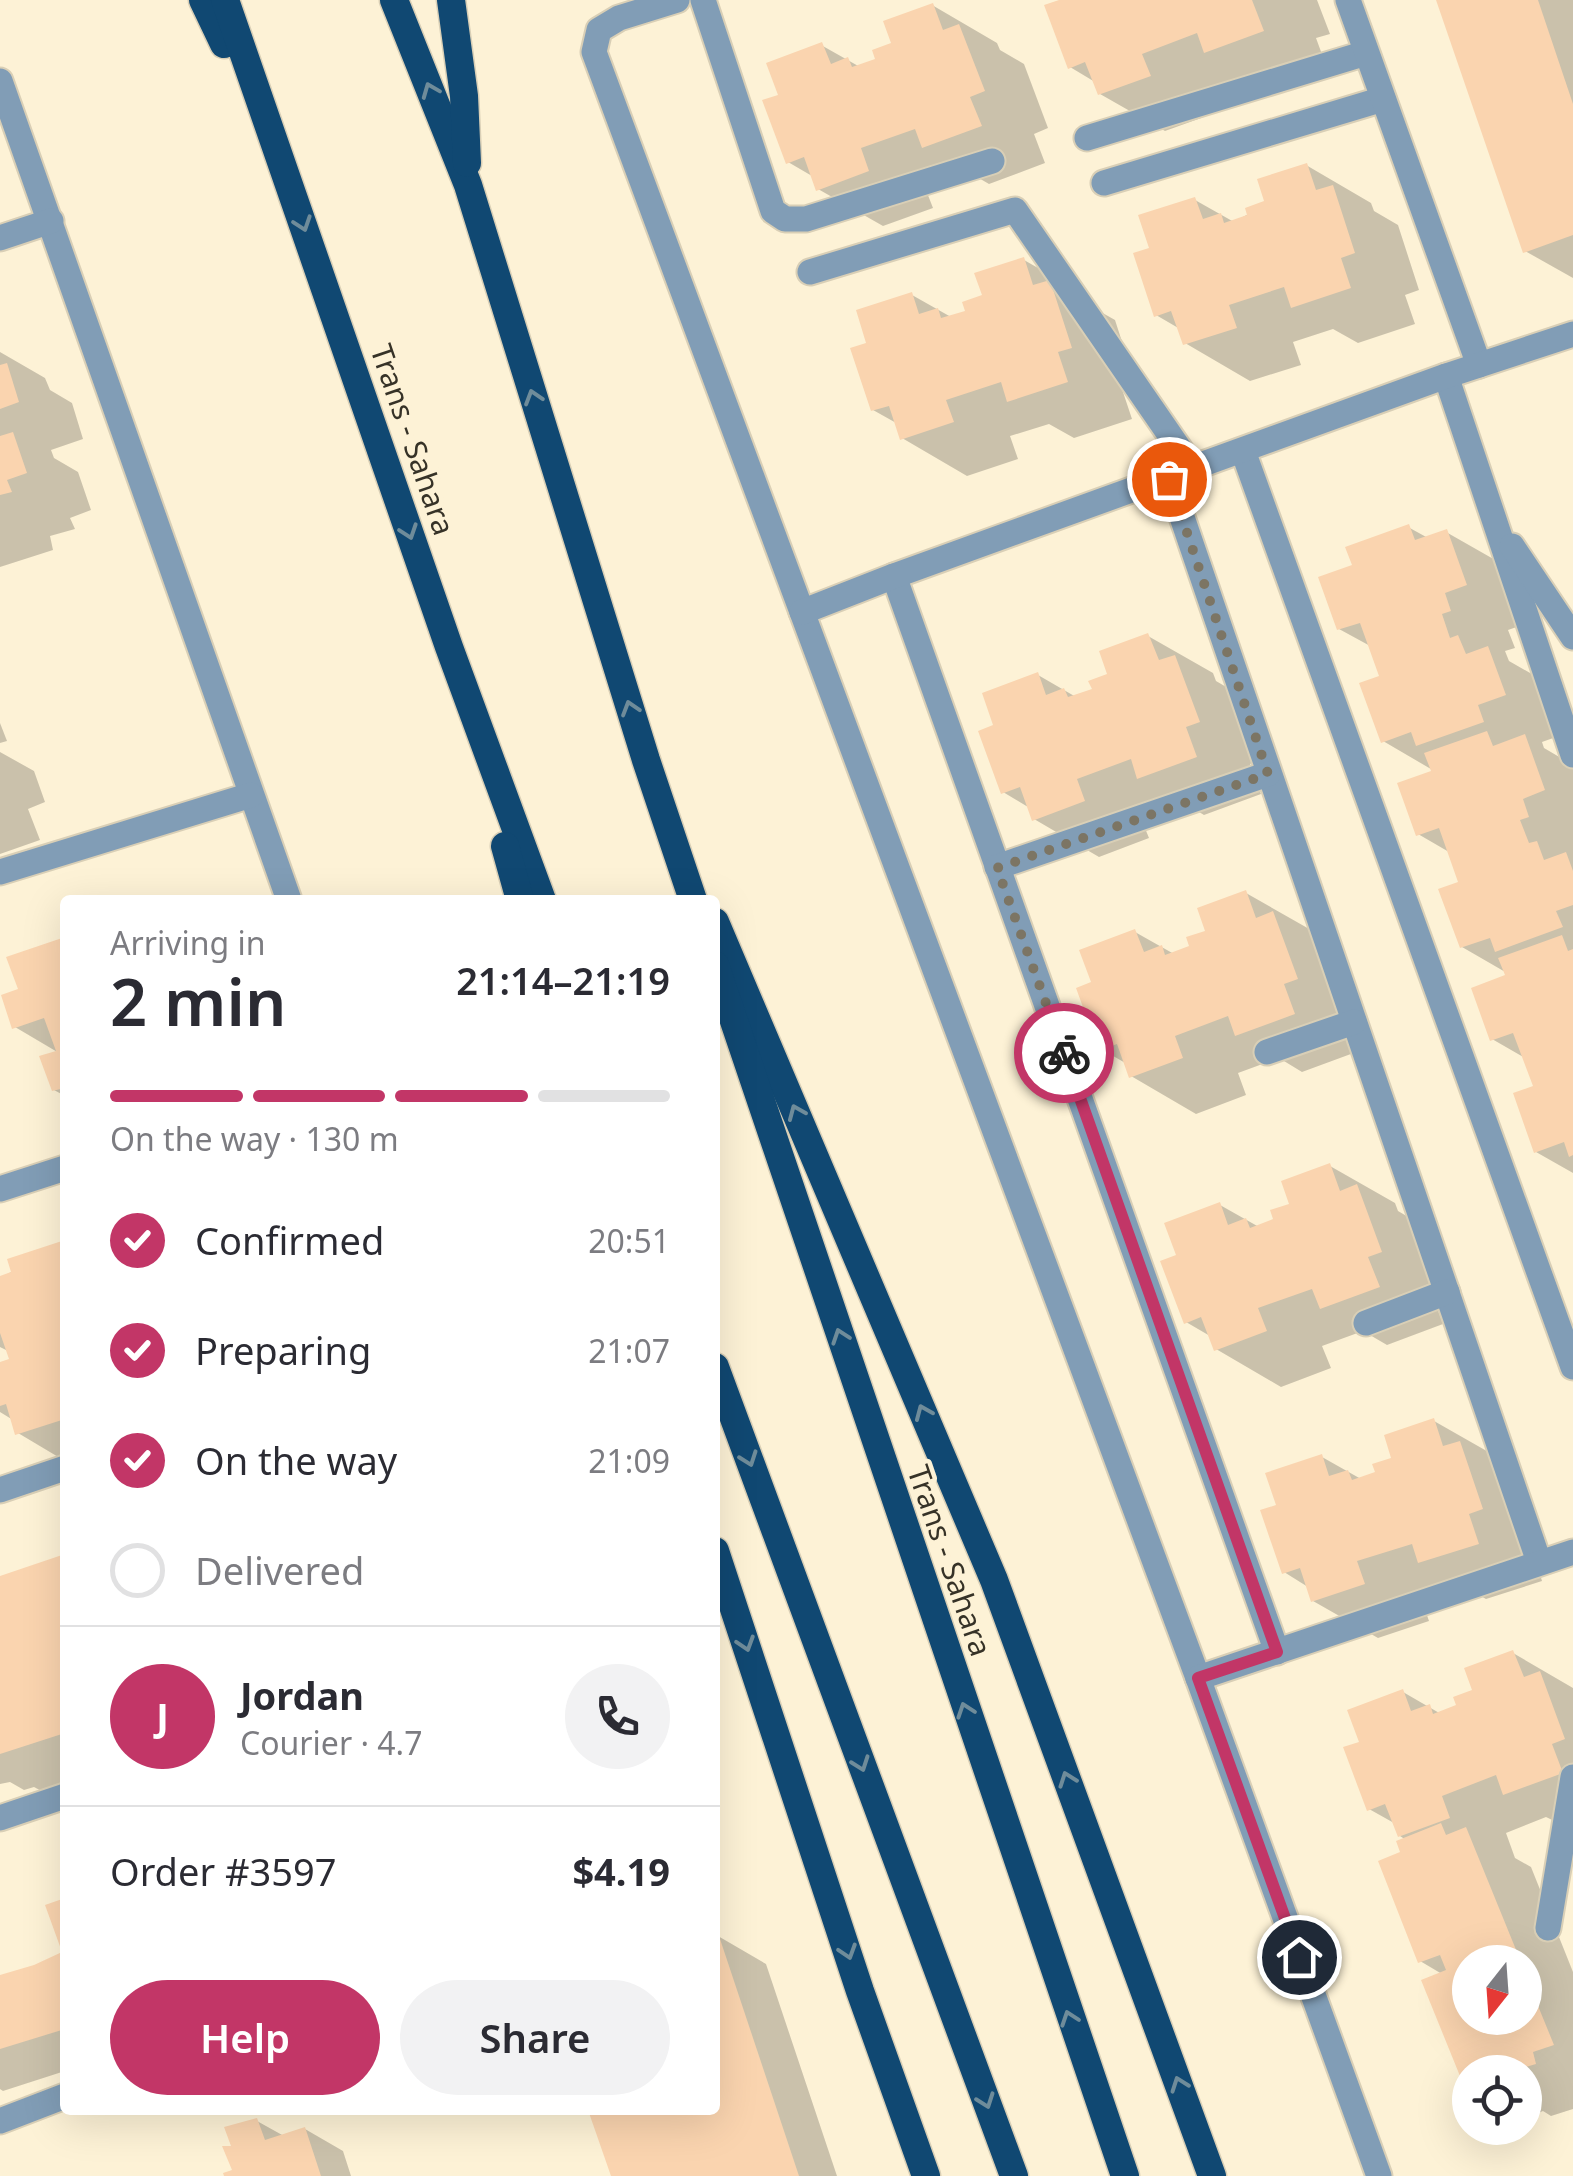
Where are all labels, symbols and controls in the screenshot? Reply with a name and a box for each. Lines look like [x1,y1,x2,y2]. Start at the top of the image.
one-way arrow [421,82,441,99]
one-way arrow [291,215,311,232]
street label: Trans - Sahara [362,339,465,540]
one-way arrow [525,390,545,407]
pin [1127,437,1212,522]
icon: bag [1142,452,1197,507]
one-way arrow [397,522,418,539]
one-way arrow [621,700,642,717]
text: Arriving in [110,921,265,964]
text: 21:14–21:19 [456,954,670,1006]
text: 2 min [110,957,286,1045]
courier [1014,1003,1114,1103]
icon: bike [1037,1026,1092,1081]
one-way arrow [787,1105,807,1122]
text: On the way · 130 m [110,1117,399,1160]
icon: check [110,1213,165,1268]
text: Confirmed [195,1214,384,1266]
text: 20:51 [588,1219,670,1262]
icon: check [110,1323,165,1378]
text: Preparing [195,1324,371,1376]
one-way arrow [831,1328,851,1345]
text: 21:07 [588,1329,670,1372]
one-way arrow [914,1404,934,1421]
icon: check [110,1433,165,1488]
text: On the way [195,1434,397,1486]
text: 21:09 [588,1439,670,1482]
one-way arrow [737,1449,758,1466]
street label: Trans - Sahara [899,1460,1002,1661]
text: Delivered [195,1544,364,1596]
one-way arrow [734,1634,754,1651]
button: phone [565,1664,670,1769]
text: Jordan [240,1669,364,1721]
text: J [156,1690,169,1742]
one-way arrow [957,1702,977,1719]
text: Courier · 4.7 [240,1721,423,1764]
one-way arrow [849,1754,870,1771]
one-way arrow [1059,1771,1079,1789]
text: Order #3597 [110,1845,336,1897]
text: $4.19 [572,1845,670,1897]
pin [1257,1915,1342,2000]
icon: home [1272,1930,1327,1985]
one-way arrow [836,1943,856,1960]
north arrow [1452,1945,1542,2035]
map controls [1452,1945,1542,2145]
button: Help [110,1980,380,2095]
button: Share [400,1980,670,2095]
one-way arrow [1060,2011,1081,2028]
button: locate [1452,2055,1542,2145]
one-way arrow [1170,2077,1191,2094]
one-way arrow [974,2092,995,2109]

